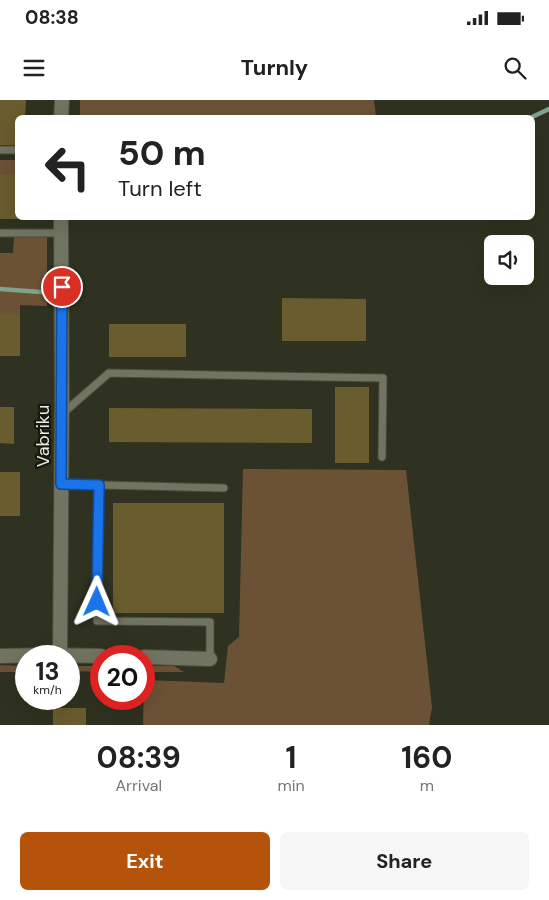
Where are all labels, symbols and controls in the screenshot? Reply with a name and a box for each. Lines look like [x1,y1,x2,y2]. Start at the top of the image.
text: 08:38 [25,5,79,30]
text: Turnly [241,53,308,82]
icon: menu [20,54,48,82]
icon: search [501,54,529,82]
text: 50 m [118,130,206,176]
icon: left [35,135,100,200]
text: Turn left [118,174,202,203]
map controls [484,235,534,285]
button: sound [484,235,534,285]
pin [41,266,83,308]
icon: arrive [48,273,76,301]
street label: Vabriku [31,405,55,467]
position arrow [70,575,122,627]
speed limit sign: 20 [90,645,155,710]
text: 13 [35,655,60,688]
text: km/h [33,682,62,698]
text: 08:39 [97,738,181,777]
text: 1 [286,738,296,777]
text: 160 [401,738,452,777]
text: Arrival [115,775,162,796]
text: min [277,775,305,796]
text: m [420,775,434,796]
button: Exit [20,832,270,890]
button: Share [280,832,529,890]

